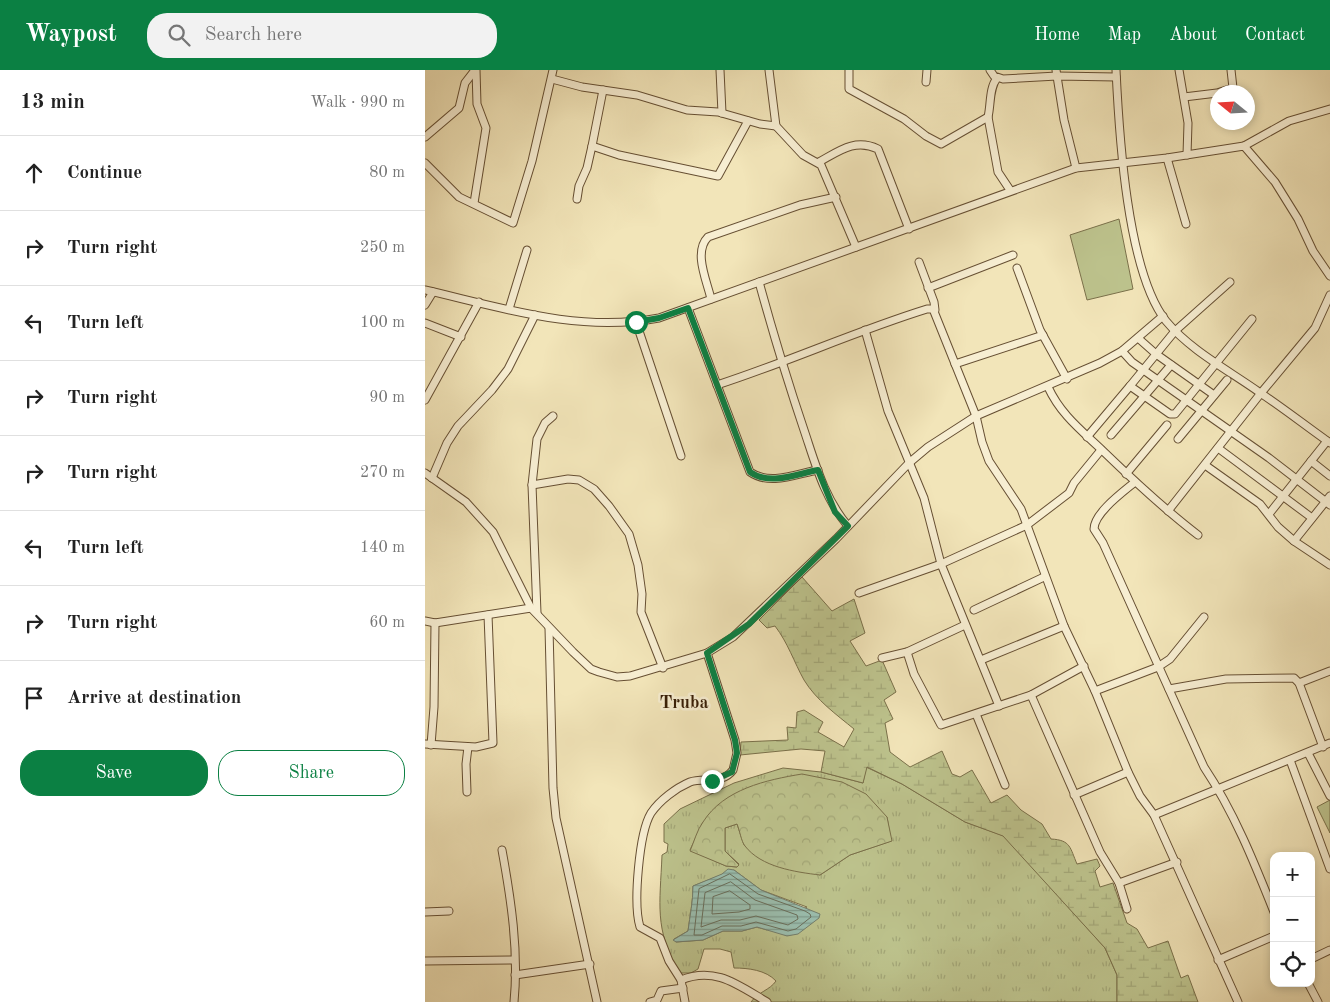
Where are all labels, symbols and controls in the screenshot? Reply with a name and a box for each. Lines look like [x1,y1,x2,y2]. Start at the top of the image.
search box [147,13,497,58]
icon: search [165,21,193,49]
text: Waypost [25,23,117,47]
text: Search here [205,26,302,45]
text: Home [1034,26,1080,44]
text: Map [1108,26,1141,44]
text: About [1169,26,1217,44]
text: Contact [1245,26,1305,44]
north arrow [1210,85,1255,130]
text: 13 min [20,92,85,113]
text: Walk · 990 m [310,95,405,111]
icon: ahead [20,159,48,187]
text: Continue [67,164,142,183]
text: 80 m [369,165,405,181]
icon: right [20,234,48,262]
text: Turn right [67,239,157,258]
text: 250 m [360,240,405,256]
icon: left [20,309,48,337]
route start [625,311,648,334]
text: Turn left [67,314,144,333]
text: 100 m [360,315,405,331]
icon: right [20,384,48,412]
text: Turn right [67,389,157,408]
text: 90 m [369,390,405,406]
icon: right [20,459,48,487]
text: Turn right [67,464,157,483]
text: 270 m [360,465,405,481]
icon: left [20,534,48,562]
text: Turn left [67,539,144,558]
text: 140 m [360,540,405,556]
icon: right [20,609,48,637]
text: Turn right [67,614,157,633]
text: 60 m [369,615,405,631]
icon: arrive [20,684,48,712]
text: Arrive at destination [67,689,241,708]
district label: Truba [659,694,709,712]
button: Save [20,750,208,796]
button: Share [218,750,405,796]
route end [701,770,724,793]
map controls [1270,852,1315,987]
button: + [1270,852,1315,897]
button: − [1270,897,1315,942]
button: locate [1270,942,1315,987]

